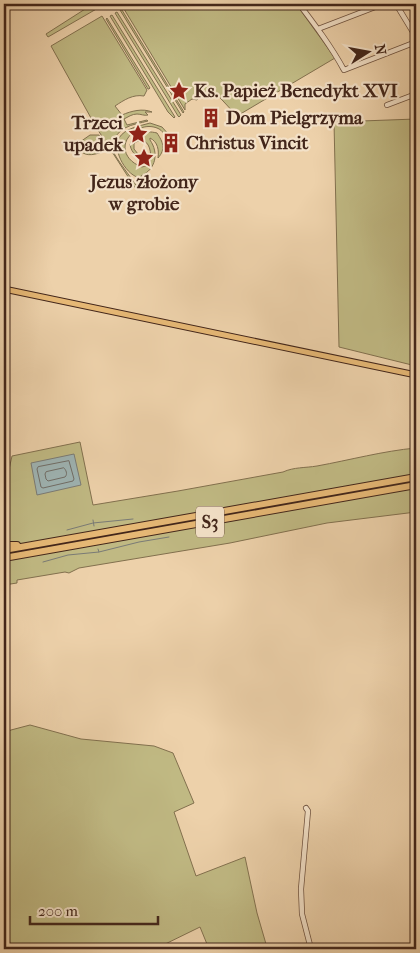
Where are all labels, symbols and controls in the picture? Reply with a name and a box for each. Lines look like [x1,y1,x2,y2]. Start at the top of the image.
north arrow [342,28,392,78]
text: N [371,43,390,57]
place icon: Ks. Papież Benedykt XVI [168,80,190,102]
place label: Ks. Papież Benedykt XVI [194,80,398,102]
building icon: Dom Pielgrzyma [200,107,222,129]
place label: Dom Pielgrzyma [226,107,364,129]
place label: Trzeci upadek [63,112,124,156]
place icon: Trzeci upadek [127,123,149,145]
building icon: Christus Vincit [160,132,182,154]
place label: Christus Vincit [186,132,309,154]
place icon: Jezus złożony w grobie [133,147,155,169]
place label: Jezus złożony w grobie [88,171,199,215]
road number: S3 [196,507,224,538]
scale bar [30,893,158,925]
text: 200 m [38,902,78,920]

